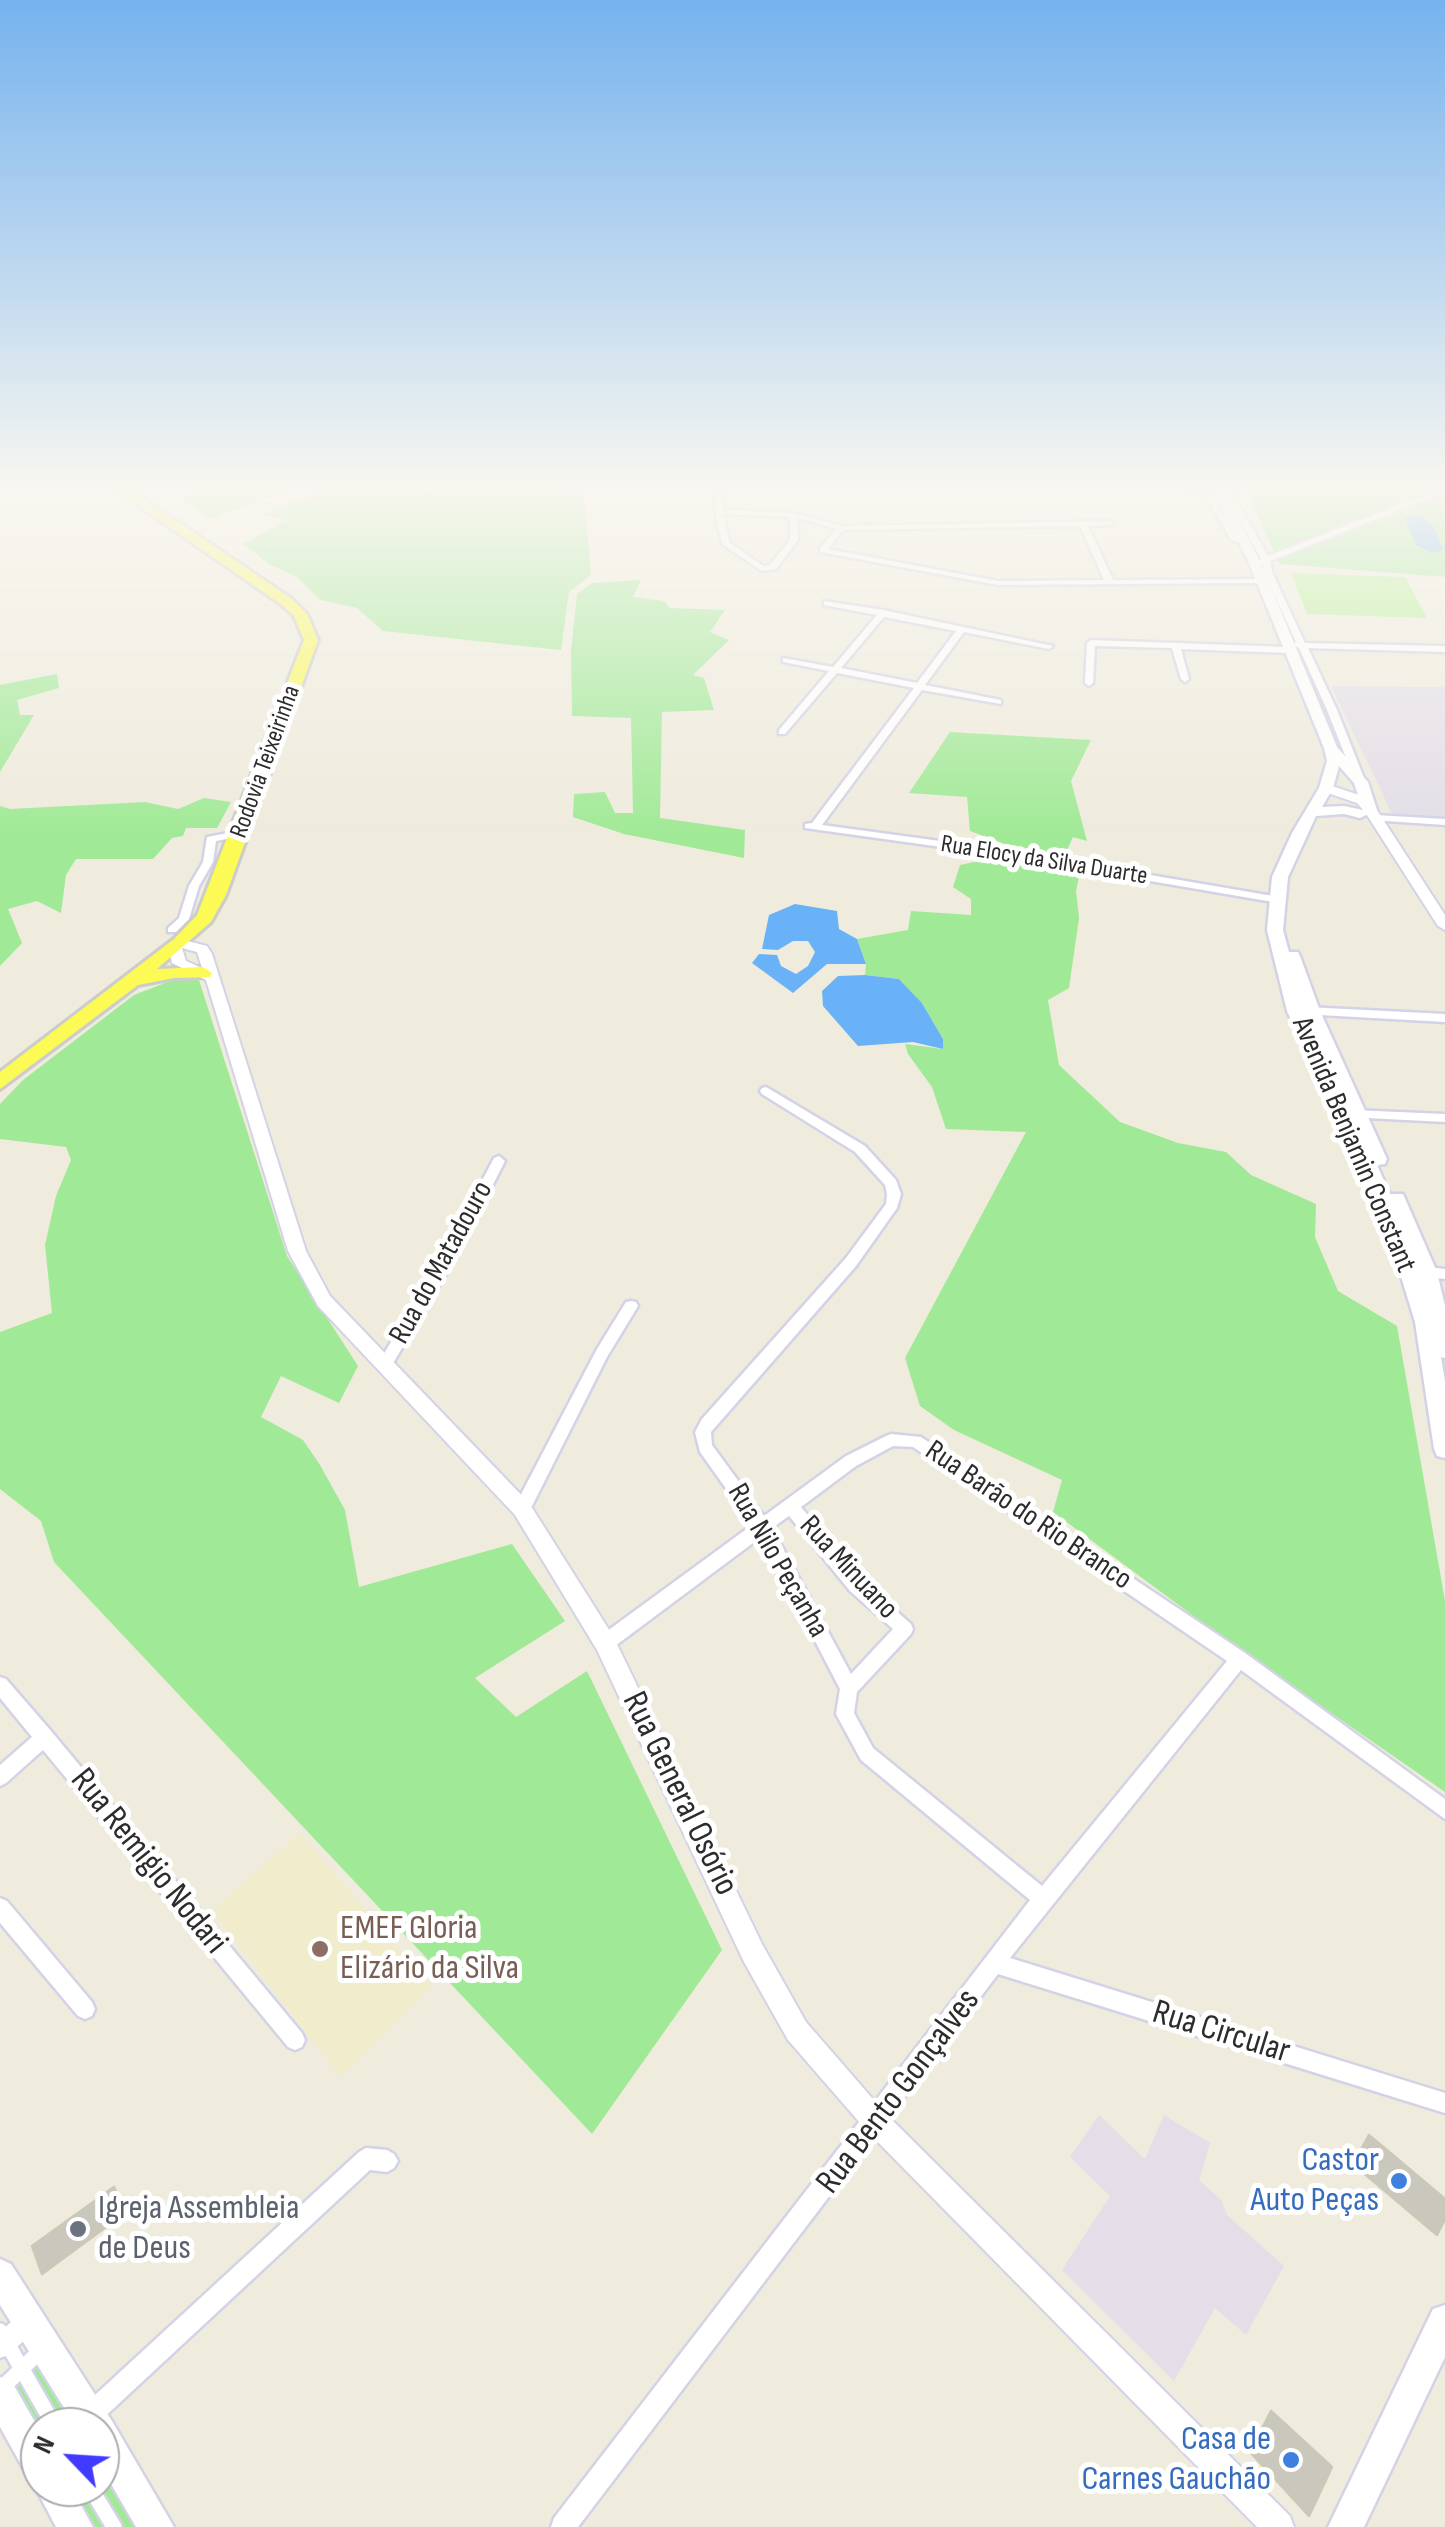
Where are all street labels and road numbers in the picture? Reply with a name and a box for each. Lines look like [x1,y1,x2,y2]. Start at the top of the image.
street label: Rodovia Teixeirinha [225,682,307,842]
street label: Rua Elocy da Silva Duarte [939,830,1149,892]
street label: Avenida Benjamin Constant [1283,1012,1423,1278]
street label: Rua do Matadouro [383,1175,501,1351]
street label: Rua Barão do Rio Branco [918,1434,1138,1598]
street label: Rua Nilo Peçanha [719,1478,835,1644]
street label: Rua Minuano [791,1509,905,1627]
street label: Rua General Osório [612,1685,746,1903]
street label: Rua Remigio Nodari [61,1761,235,1963]
street label: Rua Bento Gonçalves [808,1981,990,2203]
street label: Rua Circular [1147,1992,1295,2074]

